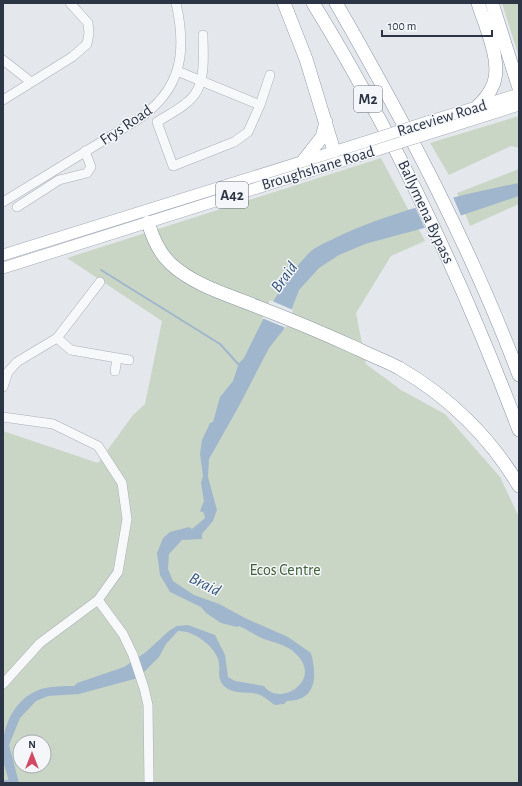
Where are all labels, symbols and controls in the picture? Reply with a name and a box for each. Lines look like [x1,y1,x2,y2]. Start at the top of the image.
scale bar [382,12,492,38]
text: 100 m [388,20,416,32]
road number: M2 [354,86,382,112]
street label: Raceview Road [395,97,489,139]
street label: Frys Road [97,102,155,149]
street label: Broughshane Road [260,143,376,193]
street label: Ballymena Bypass [394,158,457,267]
road number: A42 [216,182,248,208]
water label: Braid [268,258,301,295]
park label: Ecos Centre [249,562,321,578]
water label: Braid [187,569,224,599]
north arrow [12,734,52,774]
text: N [28,739,36,750]

